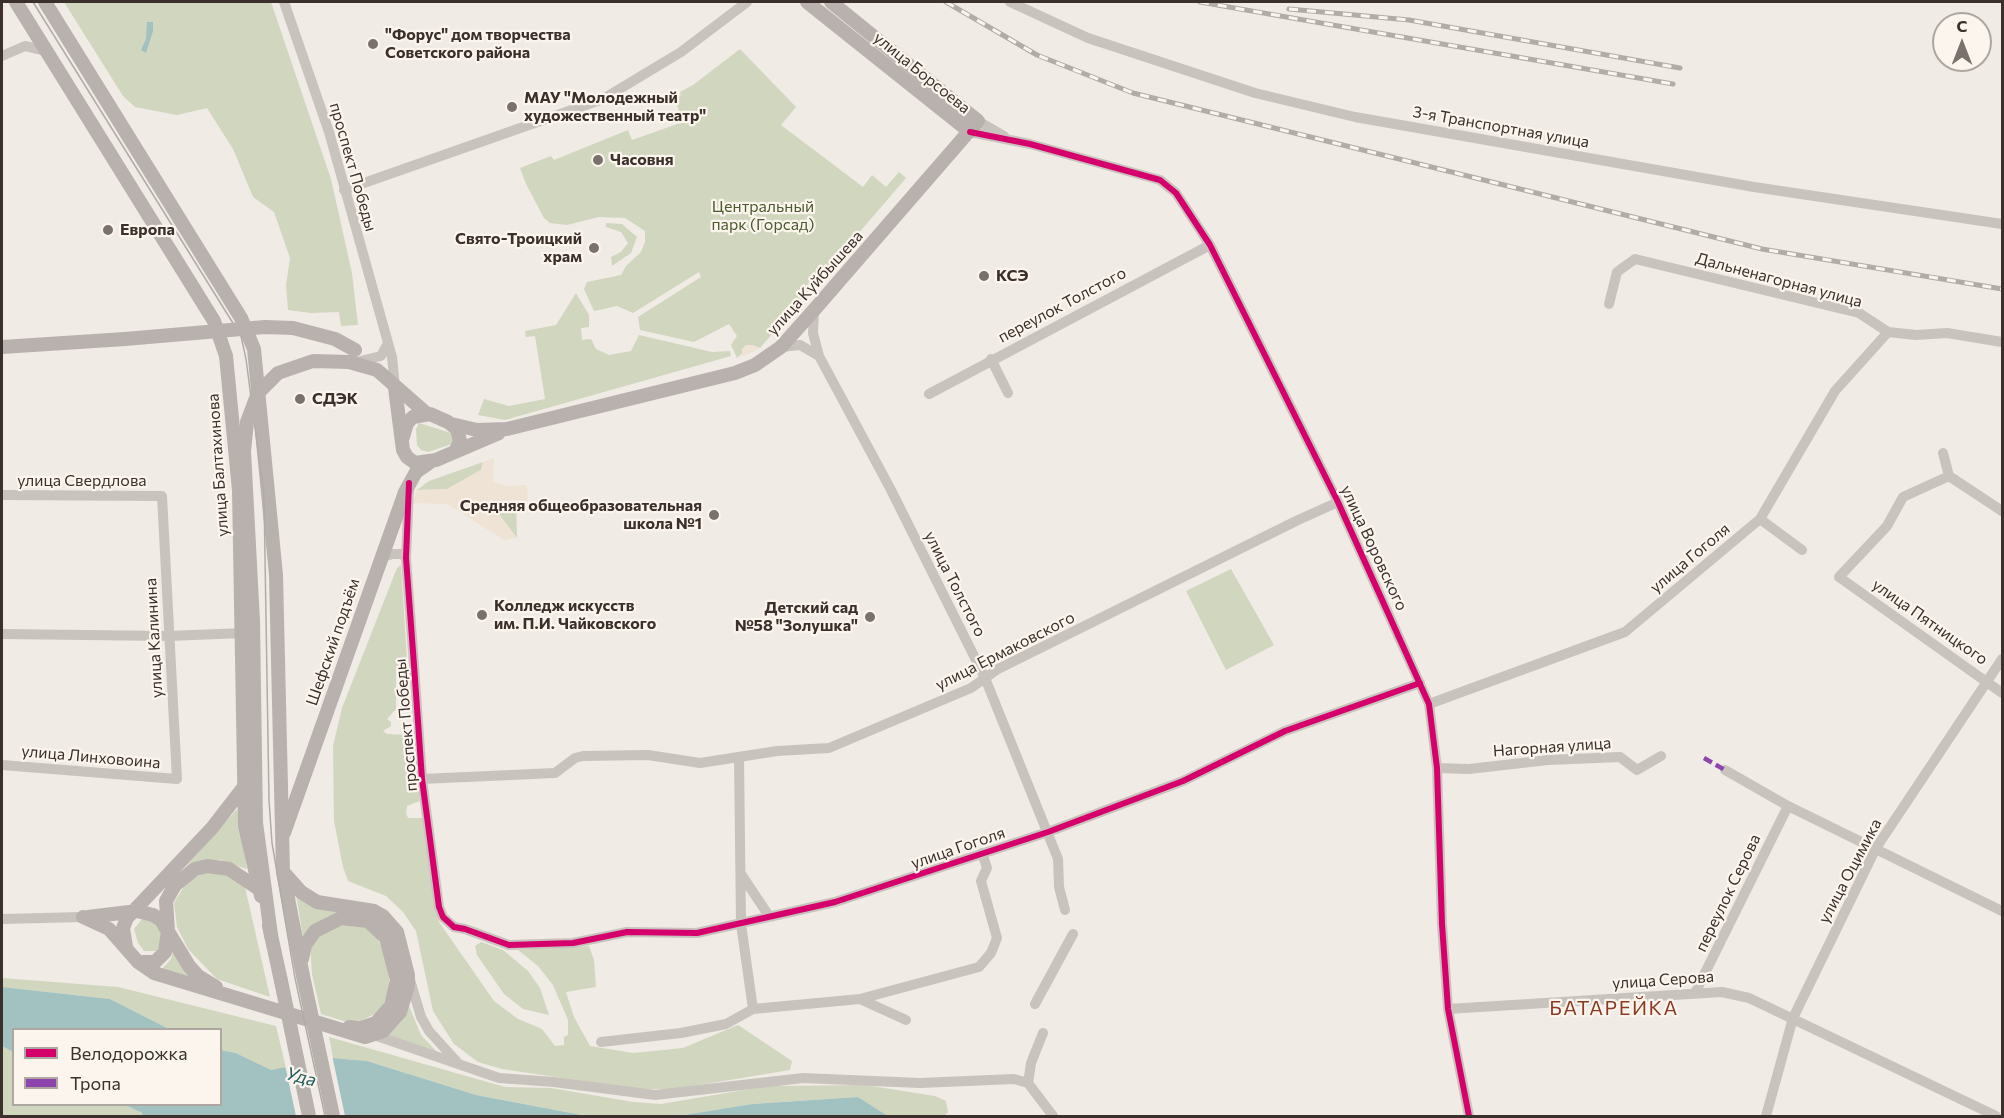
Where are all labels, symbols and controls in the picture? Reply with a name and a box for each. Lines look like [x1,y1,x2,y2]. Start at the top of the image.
north arrow [1932,12,1992,72]
text: С [1957,16,1967,35]
place label: "Форус" дом творчества Советского района [385,25,571,63]
street label: улица Борсоева [870,28,974,118]
marker: "Форус" дом творчества Советского района [366,37,380,51]
place label: МАУ "Молодежный художественный театр" [524,88,706,126]
street label: проспект Победы [325,100,381,234]
marker: МАУ "Молодежный художественный театр" [505,100,519,114]
street label: 3-я Транспортная улица [1411,102,1591,152]
place label: Часовня [610,150,674,170]
marker: Часовня [591,153,605,167]
park label: Центральный парк (Горсад) [711,197,815,235]
place label: Европа [120,220,175,240]
marker: Европа [101,223,115,237]
street label: улица Куйбышева [763,227,867,339]
place label: Свято-Троицкий храм [455,229,582,267]
marker: Свято-Троицкий храм [587,241,601,255]
street label: Дальненагорная улица [1694,249,1864,311]
street label: переулок Толстого [995,263,1129,347]
place label: КСЭ [996,266,1028,286]
marker: КСЭ [977,269,991,283]
place label: СДЭК [312,389,358,409]
marker: СДЭК [293,392,307,406]
street label: улица Балтахинова [203,393,233,537]
street label: улица Свердлова [17,471,147,491]
street label: улица Воровского [1337,482,1411,614]
place label: Средняя общеобразовательная школа №1 [460,496,702,534]
marker: Средняя общеобразовательная школа №1 [707,508,721,522]
street label: улица Гоголя [1646,519,1734,597]
street label: улица Толстого [920,528,990,640]
street label: улица Пятницкого [1869,575,1991,669]
street label: Шефский подъём [302,576,364,708]
street label: улица Калинина [141,578,167,698]
place label: Колледж искусств им. П.И. Чайковского [494,596,656,634]
place label: Детский сад №58 "Золушка" [735,598,858,636]
marker: Колледж искусств им. П.И. Чайковского [475,608,489,622]
street label: улица Ермаковского [932,608,1078,694]
marker: Детский сад №58 "Золушка" [863,610,877,624]
street label: проспект Победы [391,658,421,792]
street label: Нагорная улица [1492,733,1612,761]
street label: улица Линховоина [21,741,161,773]
street label: улица Оцимика [1814,815,1886,927]
street label: улица Гоголя [908,823,1008,873]
street label: переулок Серова [1691,831,1765,955]
street label: улица Серова [1611,967,1715,993]
district label: БАТАРЕЙКА [1549,996,1679,1020]
legend [12,1028,222,1106]
text: Велодорожка [70,1042,188,1064]
water label: Уда [284,1063,318,1091]
text: Тропа [70,1072,121,1094]

